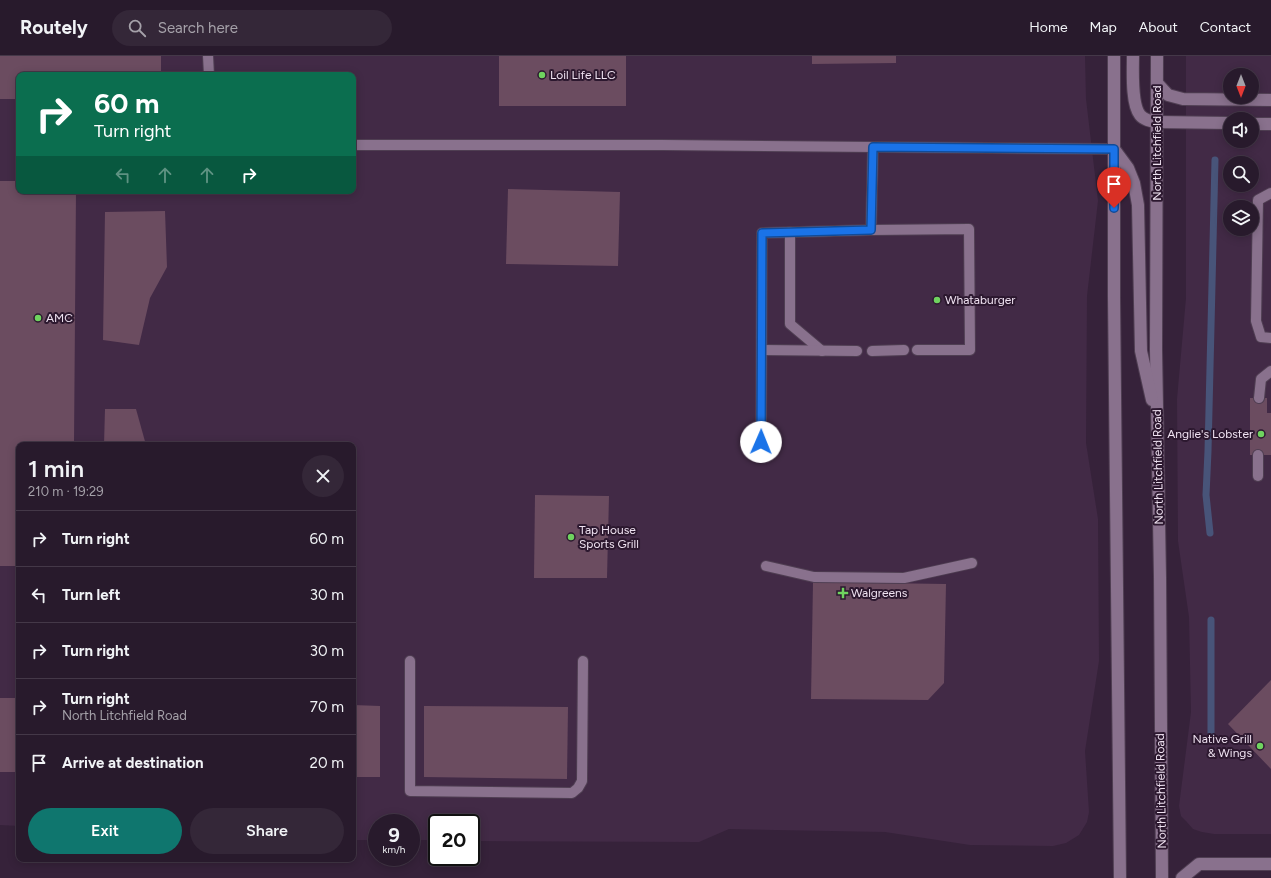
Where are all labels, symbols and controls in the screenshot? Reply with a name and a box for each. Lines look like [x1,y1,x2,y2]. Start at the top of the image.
search box [112,10,392,46]
text: Routely [20,16,88,39]
icon: search [126,17,148,39]
text: Search here [158,19,238,37]
text: Home [1029,19,1068,36]
text: Map [1090,19,1117,36]
text: About [1139,19,1178,36]
text: Contact [1200,19,1251,36]
place label: Loil Life LLC [550,68,616,82]
north arrow [1223,68,1259,104]
map controls [1223,68,1259,236]
marker: Loil Life LLC [537,70,547,80]
street label: North Litchfield Road [1150,85,1164,201]
text: 60 m [94,86,159,120]
icon: right [28,88,80,140]
button: sound [1223,112,1259,148]
text: Turn right [94,120,171,142]
button: search [1223,156,1259,192]
icon: left [112,164,134,186]
icon: ahead [154,164,176,186]
icon: ahead [196,164,218,186]
icon: right [238,164,260,186]
pin [1097,167,1131,208]
icon: arrive [1103,173,1125,195]
button: layers [1223,200,1259,236]
place label: Whataburger [945,293,1015,307]
marker: Whataburger [932,295,942,305]
place label: AMC [46,311,73,325]
marker: AMC [33,313,43,323]
street label: North Litchfield Road [1150,409,1166,525]
position arrow [740,421,782,463]
place label: Anglie's Lobster [1167,427,1253,441]
marker: Anglie's Lobster [1256,429,1266,439]
text: 1 min [28,454,84,483]
button: close [302,455,344,497]
text: 210 m · 19:29 [28,484,104,499]
place label: Tap House Sports Grill [579,523,639,551]
icon: right [28,528,50,550]
text: Turn right [62,530,130,548]
text: 60 m [309,530,344,548]
marker: Tap House Sports Grill [566,532,576,542]
icon: left [28,584,50,606]
text: Turn left [62,586,120,604]
text: 30 m [310,586,344,604]
place label: Walgreens [851,586,908,600]
marker: Walgreens [838,588,848,598]
icon: right [28,640,50,662]
text: Turn right [62,642,130,660]
text: 30 m [310,642,344,660]
text: Turn right [62,690,130,708]
icon: right [28,696,50,718]
text: 70 m [310,698,344,716]
text: North Litchfield Road [62,708,187,723]
place label: Native Grill & Wings [1192,732,1252,760]
street label: North Litchfield Road [1153,733,1169,849]
marker: Native Grill & Wings [1255,741,1265,751]
icon: arrive [28,752,50,774]
text: Arrive at destination [62,754,203,772]
text: 20 m [310,754,344,772]
button: Exit [28,808,182,854]
button: Share [190,808,344,854]
speed limit sign: 20 [428,814,480,866]
text: 9 [388,823,400,847]
text: km/h [383,843,405,856]

